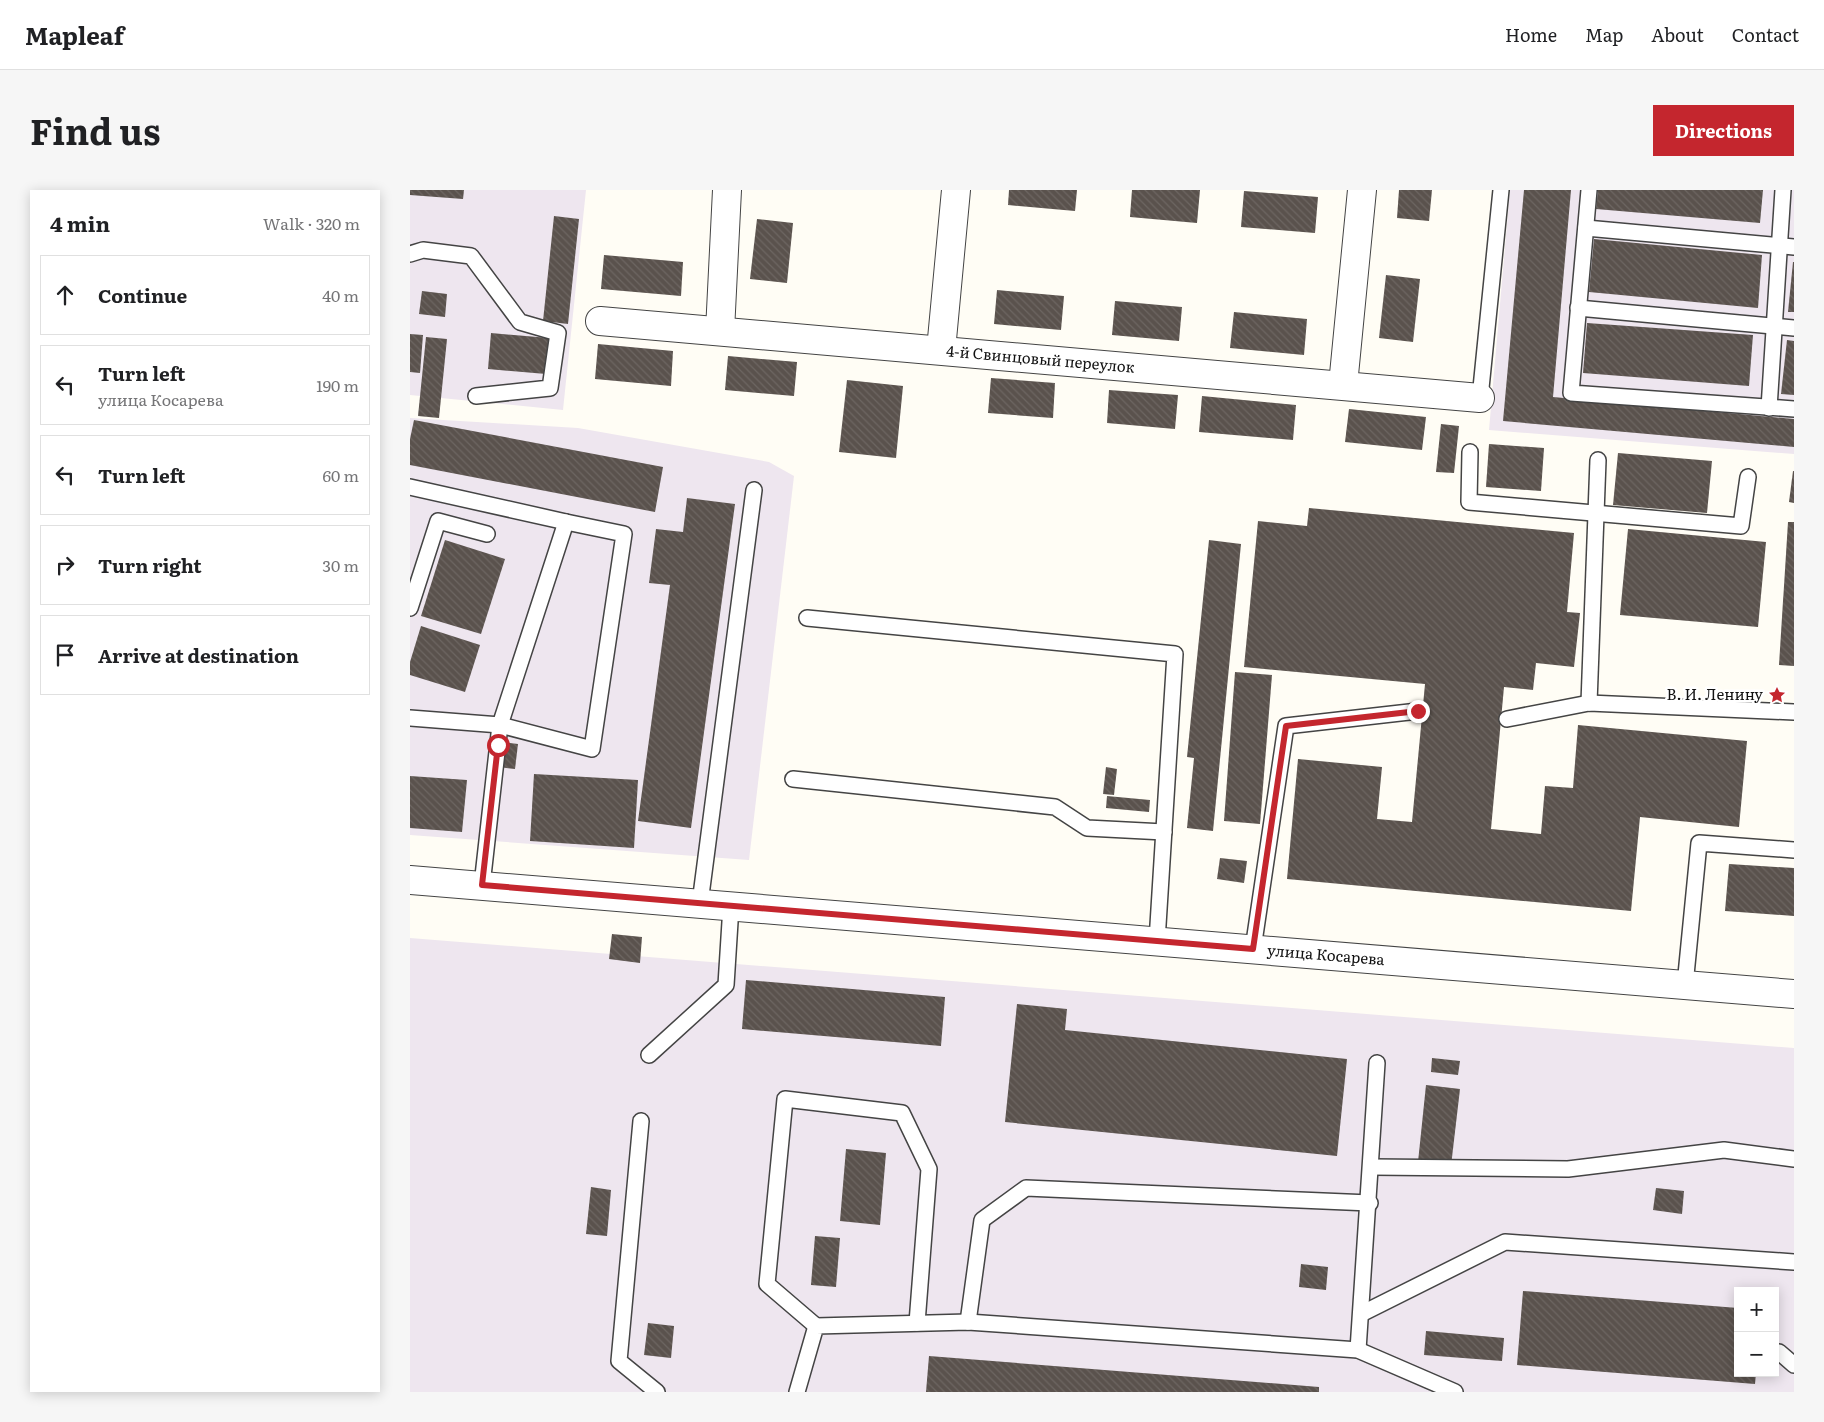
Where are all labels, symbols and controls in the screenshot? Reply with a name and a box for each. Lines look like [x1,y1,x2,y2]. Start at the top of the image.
text: Mapleaf [25,17,124,52]
text: Home [1505,21,1557,48]
text: Map [1585,21,1623,48]
text: About [1651,21,1704,48]
text: Contact [1732,21,1799,48]
text: Find us [30,104,160,156]
button: Directions [1653,105,1794,156]
text: 4 min [50,207,110,238]
text: Walk · 320 m [263,211,360,235]
icon: ahead [51,281,79,309]
text: Continue [98,281,187,309]
text: 40 m [322,283,359,307]
street label: 4-й Свинцовый переулок [945,338,1136,378]
text: Turn left [98,359,185,387]
icon: left [51,371,79,399]
text: 190 m [316,373,359,397]
text: улица Косарева [98,387,224,411]
icon: left [51,461,79,489]
text: Turn left [98,461,185,489]
text: 60 m [322,463,359,487]
icon: right [51,551,79,579]
text: Turn right [98,551,202,579]
text: 30 m [322,553,359,577]
icon: arrive [51,641,79,669]
text: Arrive at destination [98,641,299,669]
place label: В. И. Ленину [1667,682,1763,705]
place icon: В. И. Ленину [1767,685,1787,705]
route end [1407,700,1430,723]
route start [487,734,510,757]
street label: улица Косарева [1266,938,1387,970]
map controls [1734,1287,1779,1377]
button: + [1734,1287,1779,1332]
button: − [1734,1332,1779,1377]

